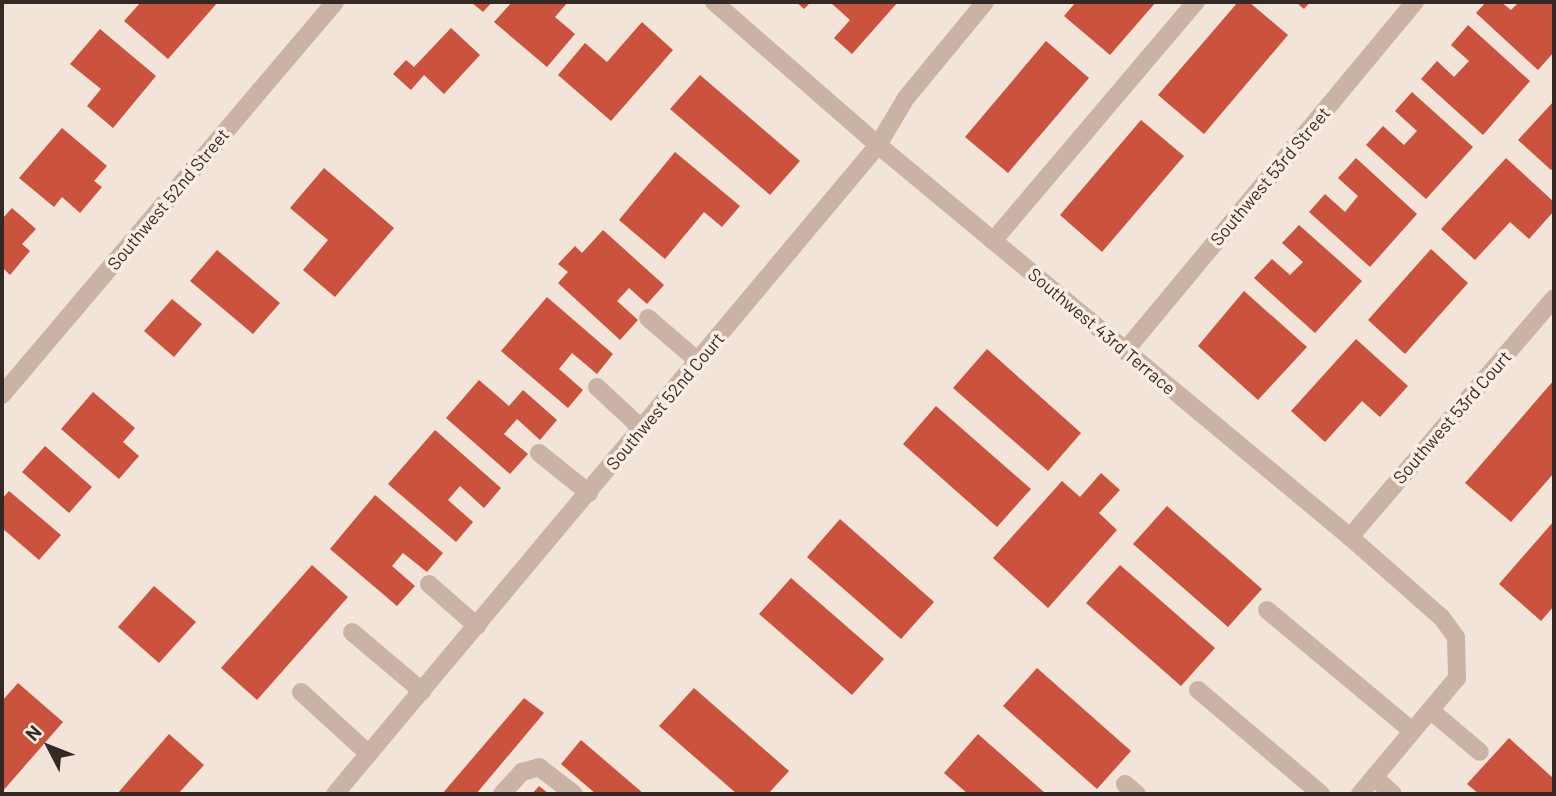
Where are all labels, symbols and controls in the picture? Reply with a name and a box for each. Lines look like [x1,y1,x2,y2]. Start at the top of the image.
street label: Southwest 53rd Street [1206,102,1334,250]
street label: Southwest 52nd Street [103,124,233,274]
street label: Southwest 43rd Terrace [1024,263,1180,399]
street label: Southwest 52nd Court [601,328,729,474]
street label: Southwest 53rd Court [1388,346,1516,488]
north arrow [14,712,84,782]
text: N [20,720,46,745]

